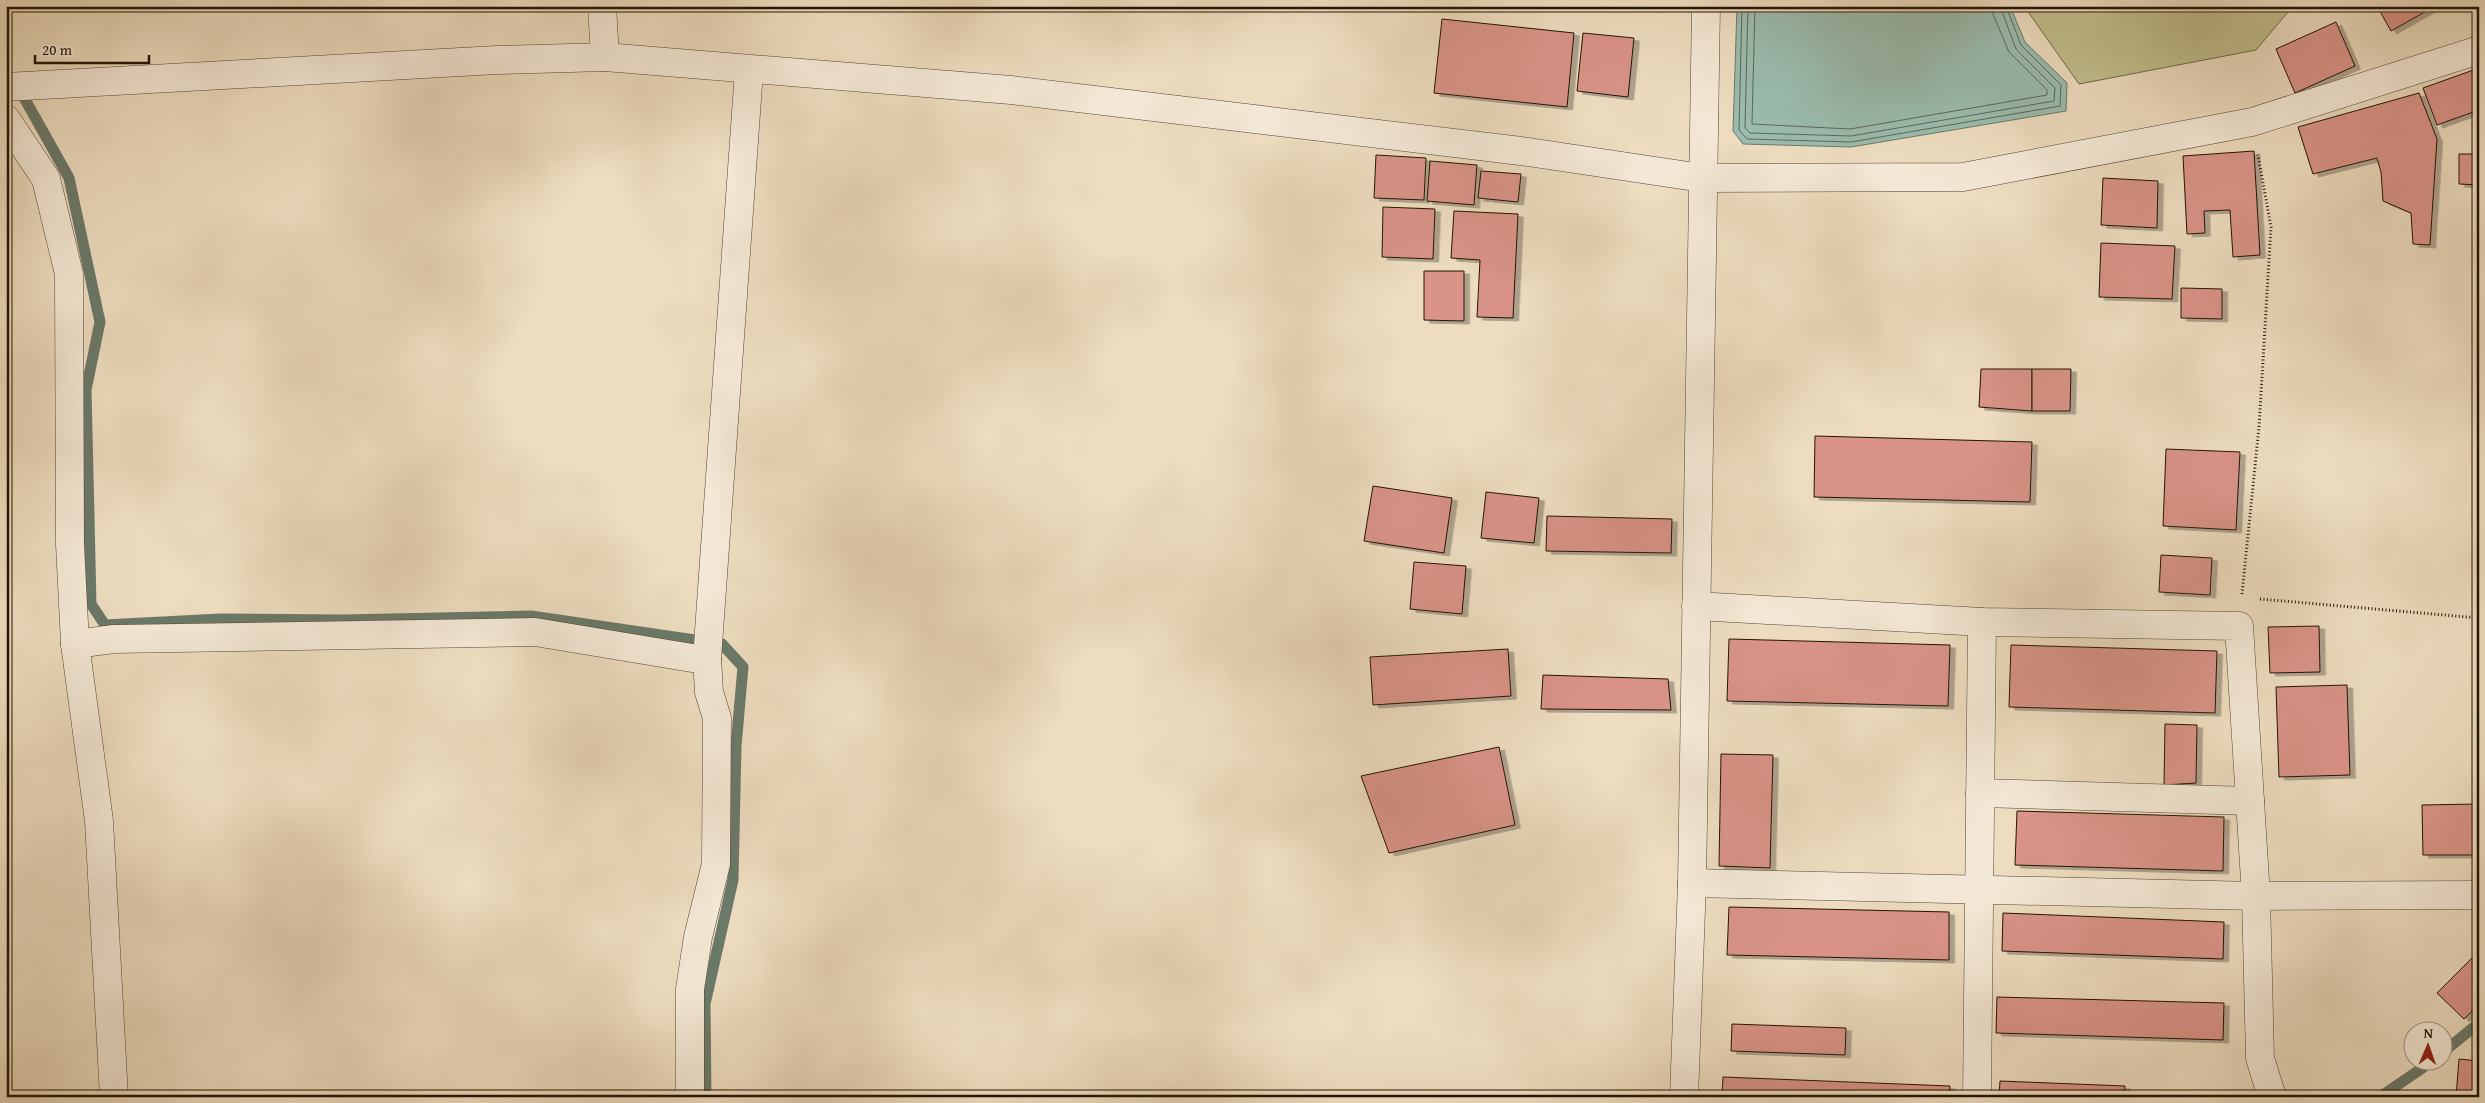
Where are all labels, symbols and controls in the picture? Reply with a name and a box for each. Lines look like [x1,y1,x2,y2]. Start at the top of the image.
scale bar [35,32,149,64]
text: 20 m [42,39,73,60]
north arrow [2402,1020,2452,1070]
text: N [2423,1023,2434,1043]

